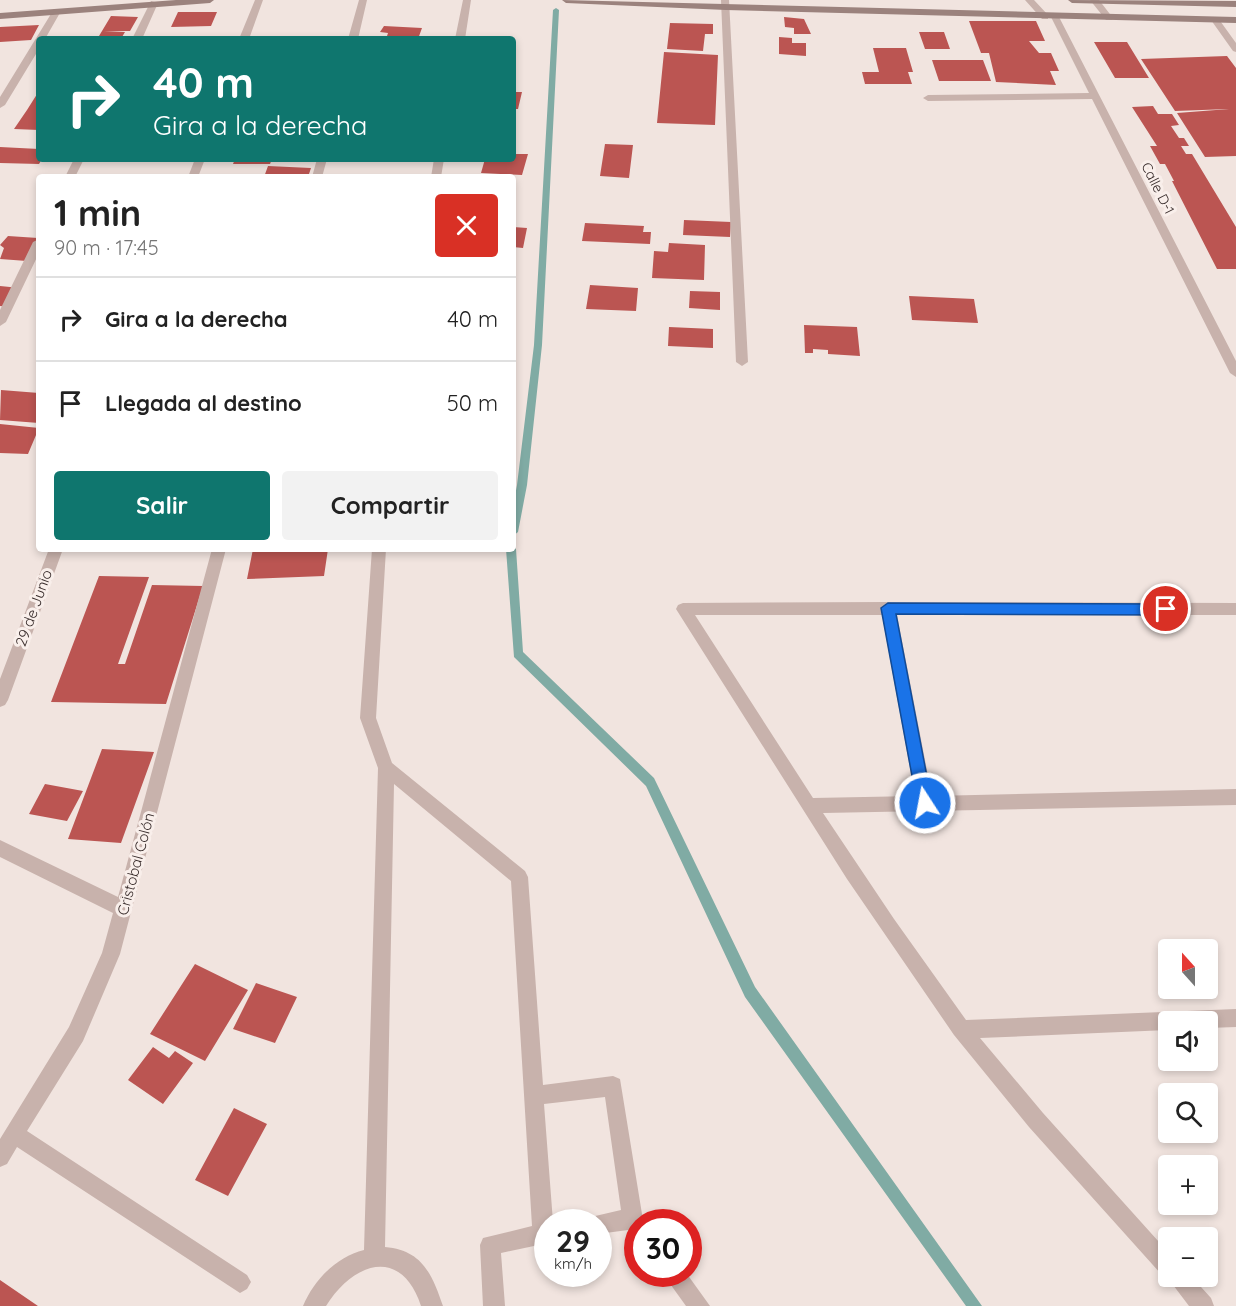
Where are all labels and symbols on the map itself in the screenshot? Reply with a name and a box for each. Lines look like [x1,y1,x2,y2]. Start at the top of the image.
street label: Calle D-1 [1137,159,1179,217]
street label: 29 de Junio [11,567,56,649]
pin [1140,583,1191,634]
position arrow [893,771,957,835]
street label: Cristobal Colón [113,810,158,917]
north arrow [1158,939,1218,999]
speed limit sign: 30 [624,1209,702,1287]

